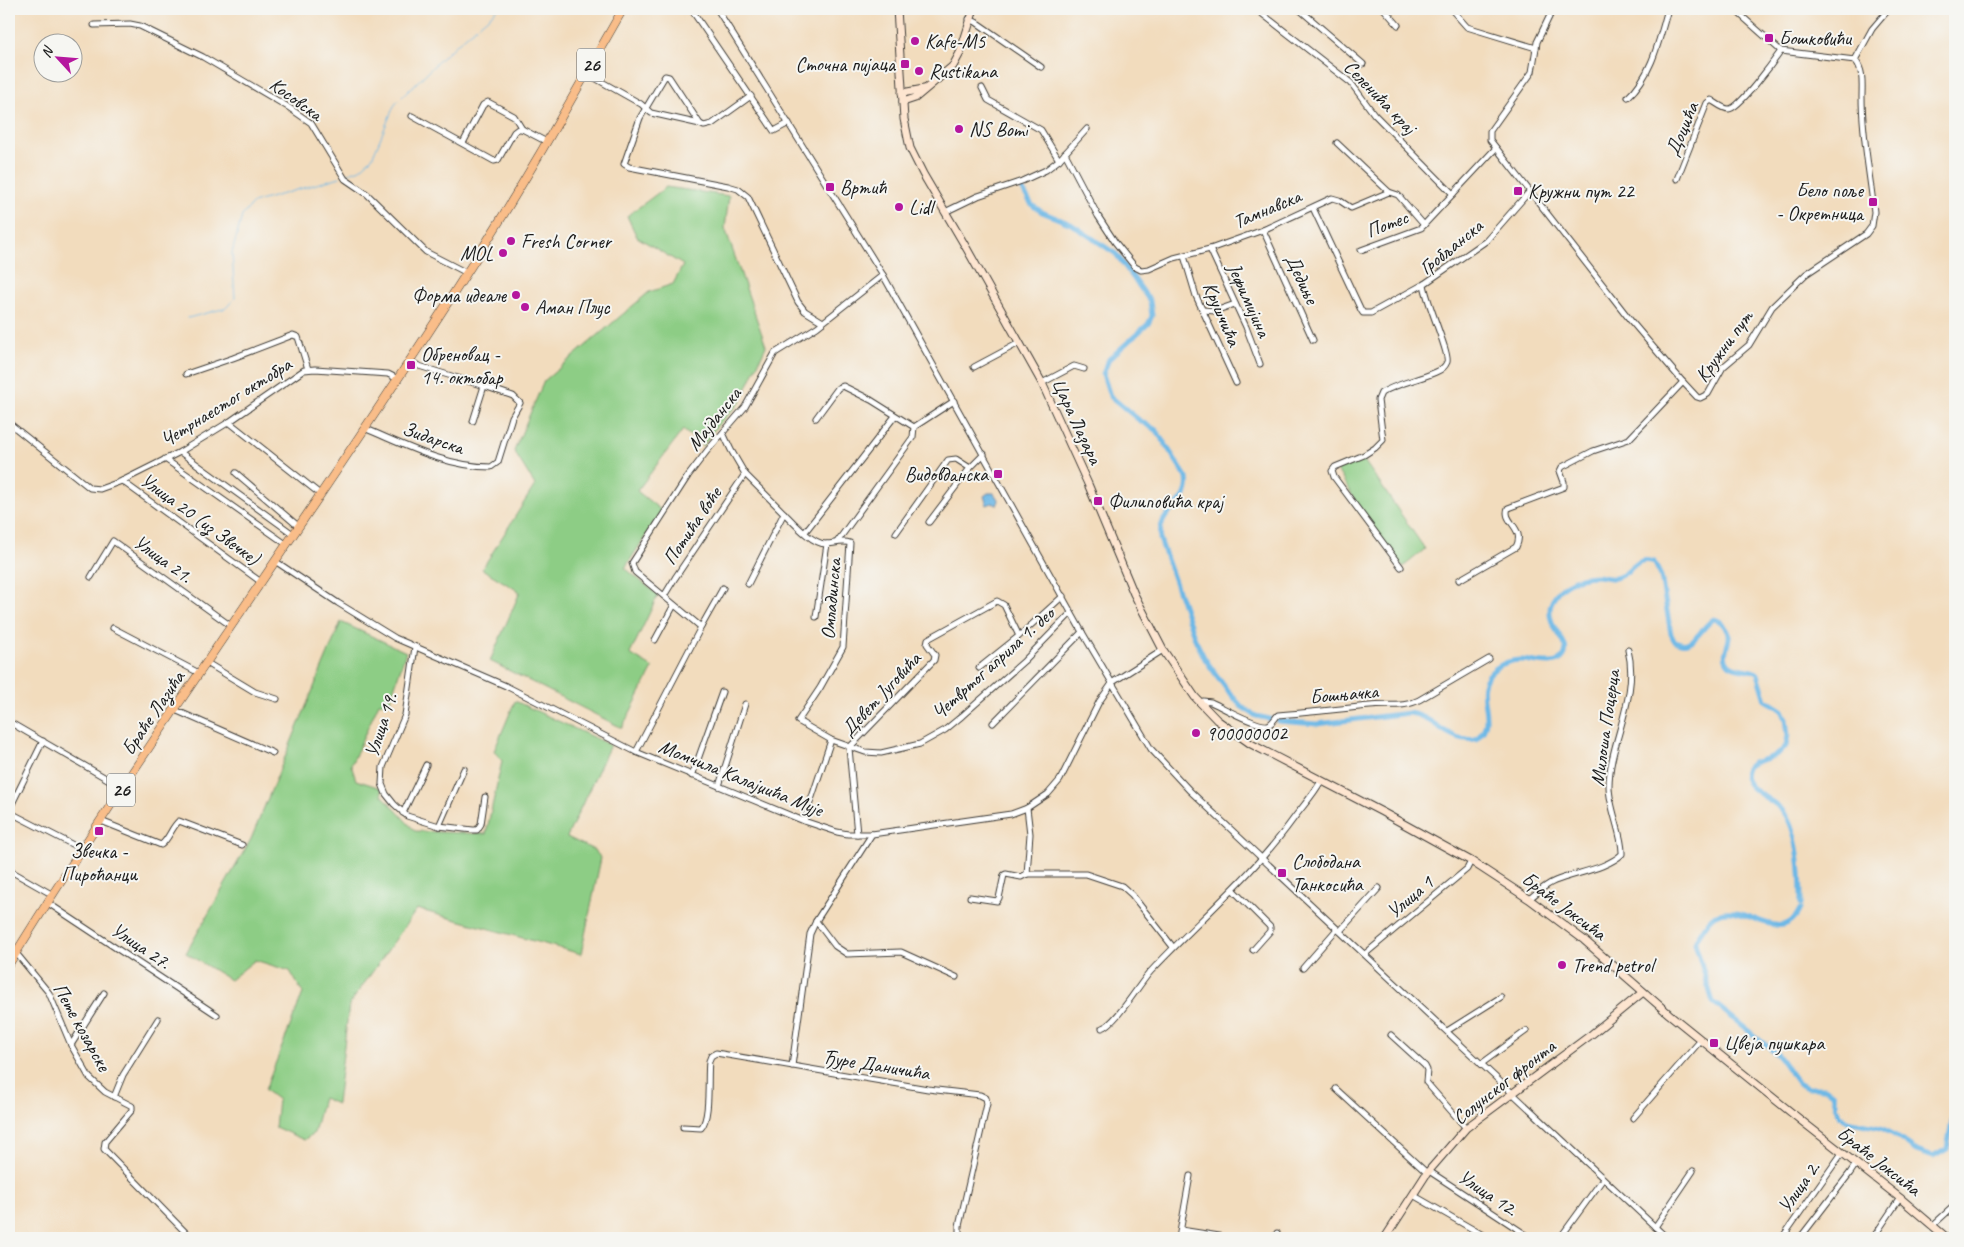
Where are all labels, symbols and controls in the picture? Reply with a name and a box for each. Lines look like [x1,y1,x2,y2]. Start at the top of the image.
place label: Бошковићи [1779,26,1853,51]
place label: Kafe-M5 [925,29,986,54]
north arrow [32,32,82,82]
marker: Бошковићи [1763,32,1775,44]
marker: Kafe-M5 [909,35,921,47]
text: N [37,43,57,60]
road number: 26 [577,48,605,82]
place label: Сточна пијаца [795,52,897,77]
street label: Селенића крај [1338,55,1423,141]
marker: Сточна пијаца [899,58,911,70]
place label: Rustikana [929,59,998,84]
marker: Rustikana [913,65,925,77]
street label: Косовска [265,72,329,128]
street label: Доцића [1660,97,1705,160]
place label: NS Bomi [969,117,1030,142]
marker: NS Bomi [953,123,965,135]
place label: Вртић [840,175,887,200]
place label: Бело поље - Окретница [1776,178,1865,226]
place label: Кружни пут 22 [1528,179,1636,204]
marker: Вртић [824,181,836,193]
street label: Тамнавска [1229,183,1306,234]
marker: Кружни пут 22 [1512,185,1524,197]
place label: Lidl [909,195,936,220]
marker: Бело поље - Окретница [1867,196,1879,208]
marker: Lidl [893,201,905,213]
street label: Потес [1363,204,1412,243]
street label: Гробљанска [1414,213,1489,280]
place label: Fresh Corner [521,229,613,254]
marker: Fresh Corner [505,235,517,247]
place label: MOL [460,241,493,266]
marker: MOL [497,247,509,259]
street label: Дедиње [1280,250,1325,309]
street label: Јефимијина [1221,258,1277,343]
street label: Крушчића [1197,278,1247,351]
place label: Форма идеале [412,283,507,308]
marker: Форма идеале [510,289,522,301]
place label: Аман Плус [535,295,610,320]
marker: Аман Плус [519,301,531,313]
street label: Кружни пут [1689,304,1760,387]
place label: Обреновац - 14. октобар [421,342,504,390]
street label: Четрнаестог октобра [156,351,297,452]
marker: Обреновац - 14. октобар [405,359,417,371]
street label: Цара Лазара [1046,374,1109,470]
street label: Мајданска [681,381,748,456]
street label: Зидарска [399,416,469,461]
place label: Видовданска [905,462,989,487]
street label: Улица 20 (из Звечке) [135,467,266,572]
marker: Видовданска [992,468,1004,480]
street label: Потића воће [657,481,728,570]
place label: Филиповића крај [1108,489,1225,514]
marker: Филиповића крај [1092,495,1104,507]
street label: Улица 21. [129,529,197,589]
street label: Омладинска [815,556,847,641]
street label: Четвртог априла 1. део [927,600,1061,725]
street label: Девет Југовића [836,646,927,741]
street label: Браће Лазића [116,665,192,761]
street label: Милоша Поцерца [1584,667,1626,788]
street label: Бошњачка [1309,678,1381,709]
street label: Улица 19. [359,690,403,760]
place label: 900000002 [1206,721,1289,746]
marker: 900000002 [1190,727,1202,739]
street label: Момчила Калајџића Мује [655,734,828,823]
road number: 26 [107,774,135,806]
marker: Звечка - Пироћанци [93,825,105,837]
place label: Звечка - Пироћанци [61,839,138,887]
place label: Слободана Танкосића [1292,849,1364,897]
street label: Браће Јоксића [1517,866,1612,947]
marker: Слободана Танкосића [1276,867,1288,879]
street label: Улица 1 [1382,870,1439,924]
street label: Улица 27. [106,917,176,975]
place label: Trend petrol [1572,953,1657,978]
marker: Trend petrol [1556,959,1568,971]
street label: Пете козарске [48,978,117,1077]
place label: Цвеја пушкара [1724,1031,1825,1056]
street label: Солунског фронта [1448,1033,1562,1130]
marker: Цвеја пушкара [1708,1037,1720,1049]
street label: Ђуре Даничића [820,1044,933,1087]
street label: Браће Јоксића [1832,1121,1927,1202]
street label: Улица 2. [1772,1156,1826,1218]
street label: Улица 12. [1453,1164,1523,1222]

